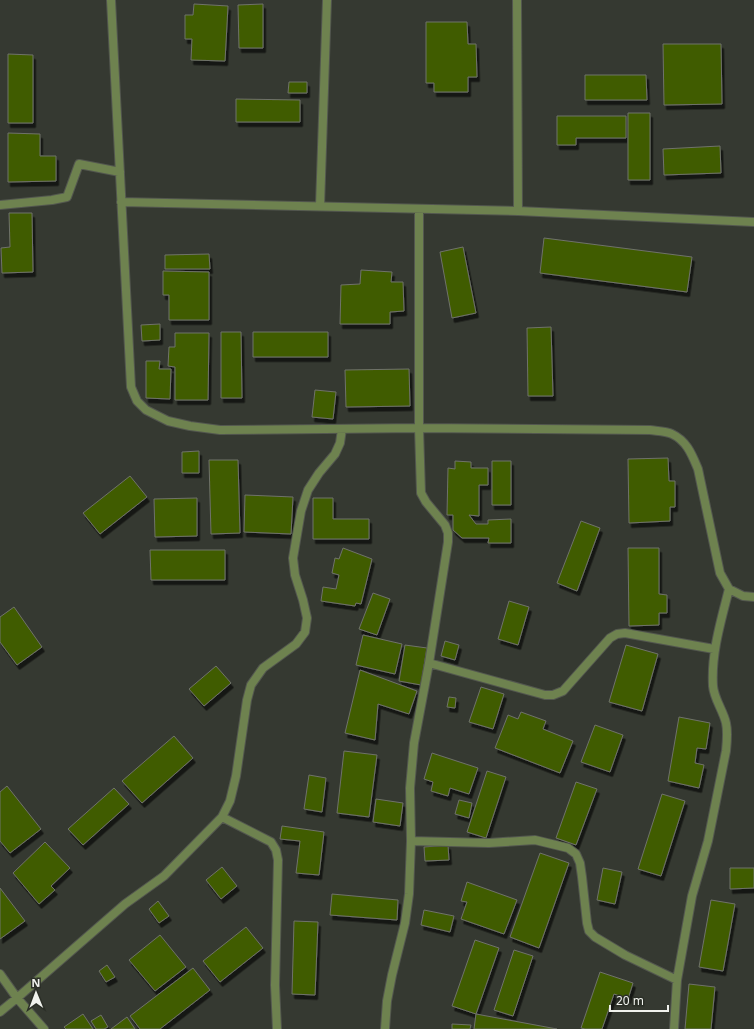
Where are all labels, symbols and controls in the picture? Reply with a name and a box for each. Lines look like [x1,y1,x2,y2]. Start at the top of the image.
north arrow [16,973,56,1013]
text: N [31,975,40,990]
scale bar [610,987,668,1013]
text: 20 m [616,992,644,1009]

